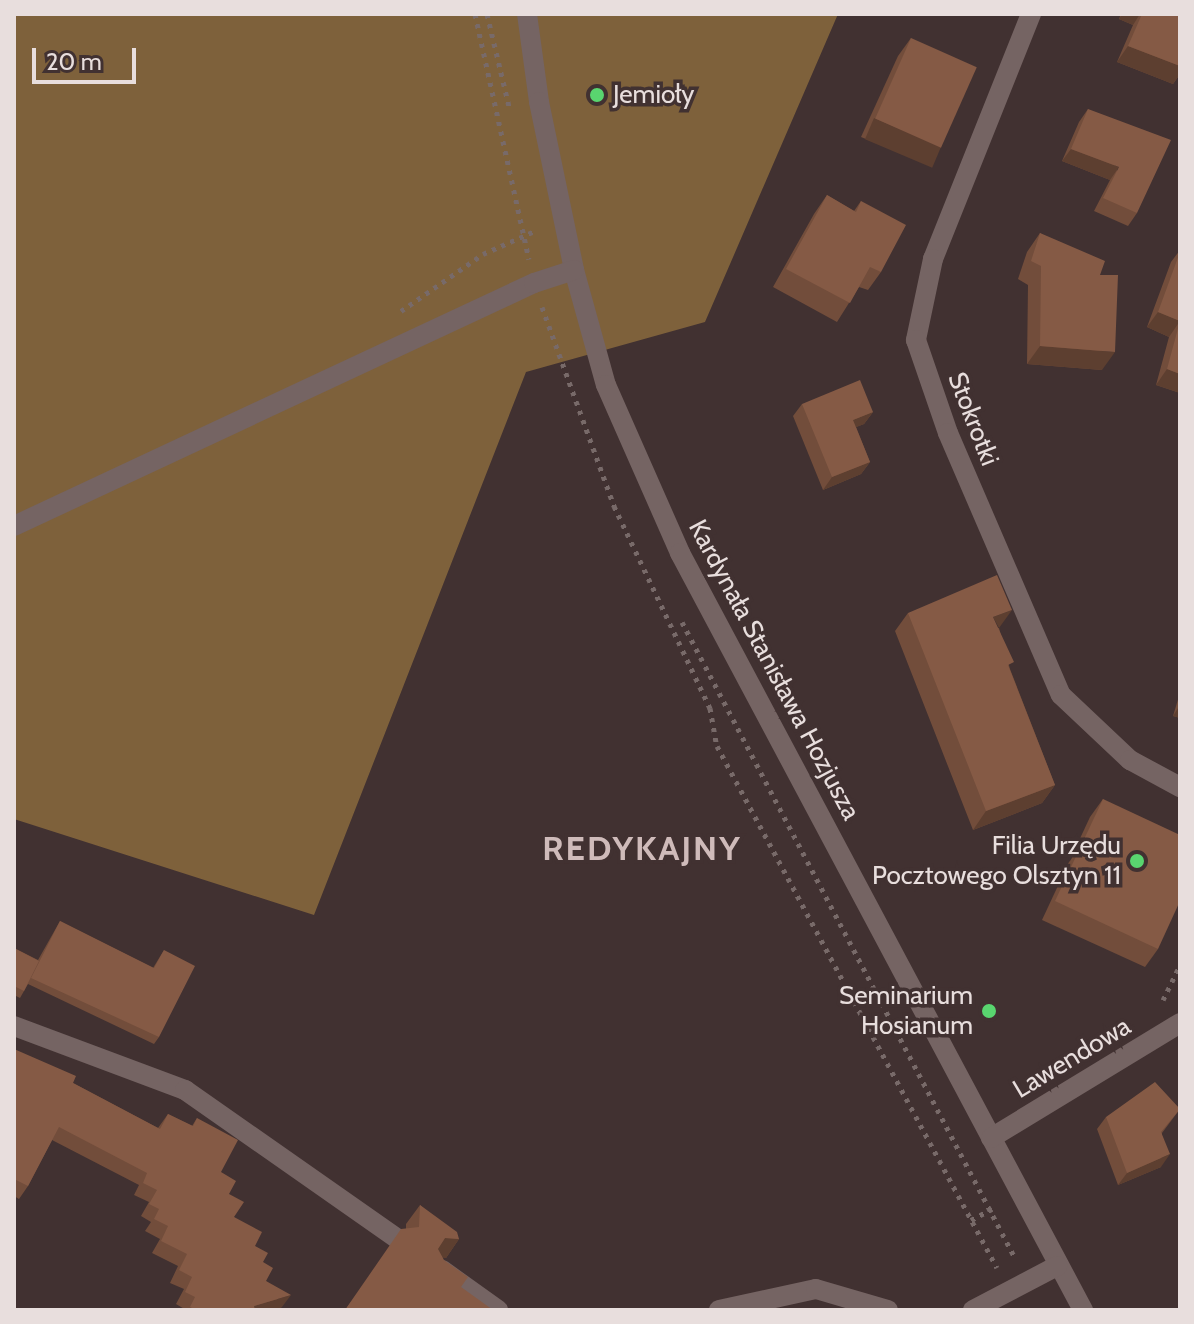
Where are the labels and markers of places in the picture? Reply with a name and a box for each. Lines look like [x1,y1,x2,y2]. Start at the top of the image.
place label: Jemioły [613,79,694,111]
marker: Jemioły [588,86,606,104]
place label: Filia Urzędu Pocztowego Olsztyn 11 [872,830,1121,892]
marker: Filia Urzędu Pocztowego Olsztyn 11 [1128,852,1146,870]
place label: Seminarium Hosianum [839,980,973,1042]
marker: Seminarium Hosianum [980,1002,998,1020]

